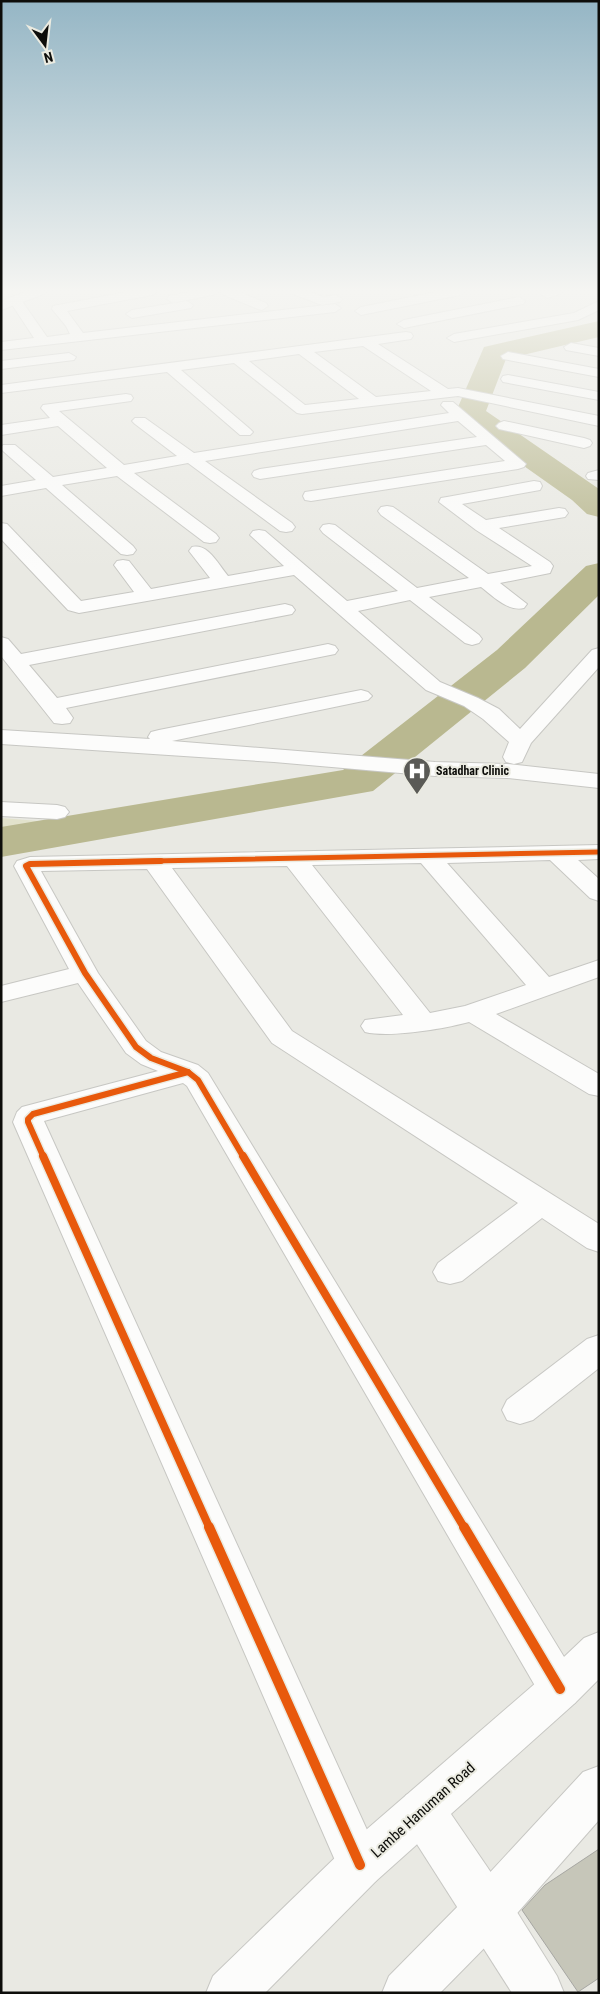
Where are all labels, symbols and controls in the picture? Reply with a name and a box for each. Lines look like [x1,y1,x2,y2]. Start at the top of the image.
north arrow [20,20,70,70]
text: N [42,49,55,66]
hospital icon: Satadhar Clinic [402,756,432,795]
place label: Satadhar Clinic [436,764,510,778]
street label: Lambe Hanuman Road [367,1759,479,1861]

